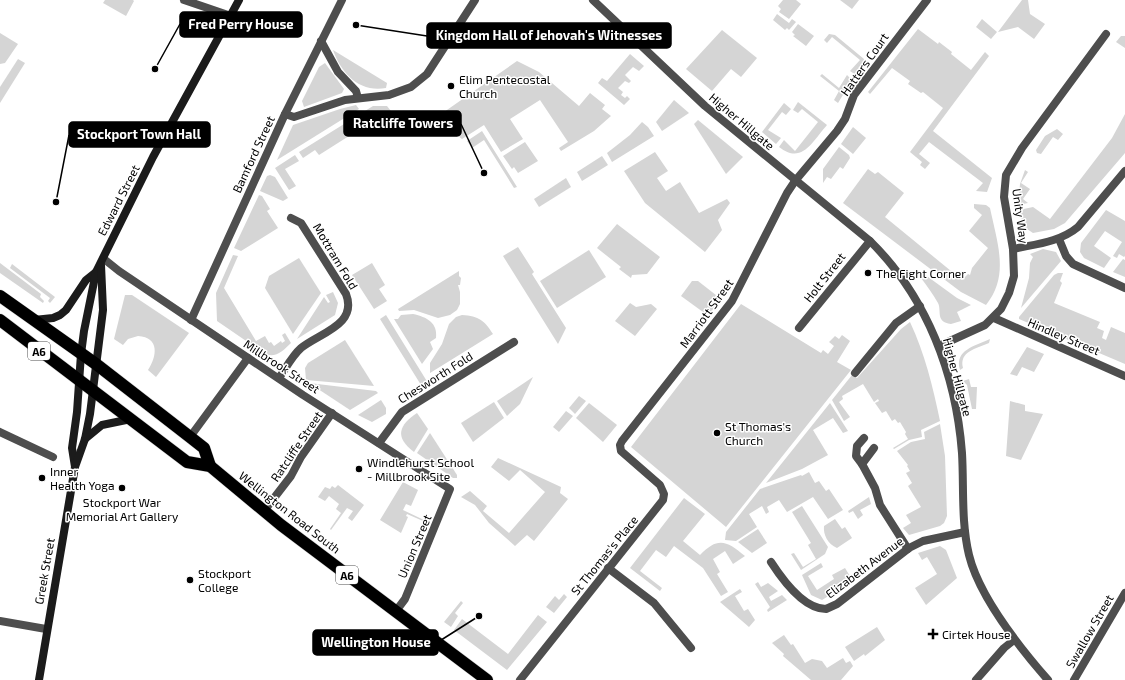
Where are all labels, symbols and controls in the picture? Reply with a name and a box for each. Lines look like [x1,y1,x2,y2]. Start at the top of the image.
callout: Fred Perry House [180,12,302,37]
text: Fred Perry House [188,16,294,32]
callout: Kingdom Hall of Jehovah's Witnesses [427,23,671,48]
text: Kingdom Hall of Jehovah's Witnesses [436,27,662,43]
street label: Hatters Court [837,29,891,98]
place label: Elim Pentecostal Church [459,72,551,100]
marker: Elim Pentecostal Church [446,81,456,91]
street label: Higher Hillgate [707,90,777,152]
callout: Ratcliffe Towers [344,111,461,136]
street label: Bamford Street [229,113,277,195]
text: Ratcliffe Towers [353,115,453,131]
callout: Stockport Town Hall [69,122,210,147]
text: Stockport Town Hall [77,126,202,142]
street label: Edward Street [94,162,142,238]
street label: Unity Way [1010,188,1032,245]
street label: Mottram Fold [311,220,361,292]
street label: Holt Street [800,249,848,305]
place label: The Fight Corner [876,266,966,280]
marker: The Fight Corner [863,268,873,278]
street label: Marriott Street [676,275,736,350]
street label: Hindley Street [1026,315,1103,358]
street label: Millbrook Street [241,336,323,396]
street label: Higher Hillgate [941,336,975,418]
road number: A6 [28,342,50,360]
street label: Chesworth Fold [395,348,475,406]
street label: Ratcliffe Street [267,408,325,484]
place label: St Thomas's Church [725,419,791,447]
marker: St Thomas's Church [712,428,722,438]
place label: Windlehurst School - Millbrook Site [367,455,474,483]
place label: Inner Health Yoga [50,464,115,492]
marker: Windlehurst School - Millbrook Site [354,464,364,474]
street label: Wellington Road South [237,468,343,556]
marker: Inner Health Yoga [37,473,47,483]
marker: Stockport War Memorial Art Gallery [117,483,127,493]
place label: Stockport War Memorial Art Gallery [66,495,179,523]
street label: Union Street [394,512,434,580]
street label: St Thomas's Place [568,512,640,598]
street label: Elizabeth Avenue [822,533,906,601]
street label: Greek Street [31,536,57,605]
place label: Stockport College [198,566,252,594]
road number: A6 [336,566,358,584]
marker: Stockport College [185,575,195,585]
street label: Swallow Street [1062,591,1116,670]
place label: Cirtek House [942,627,1011,641]
marker: Cirtek House [927,628,939,640]
callout: Wellington House [313,630,438,655]
text: Wellington House [321,634,431,650]

